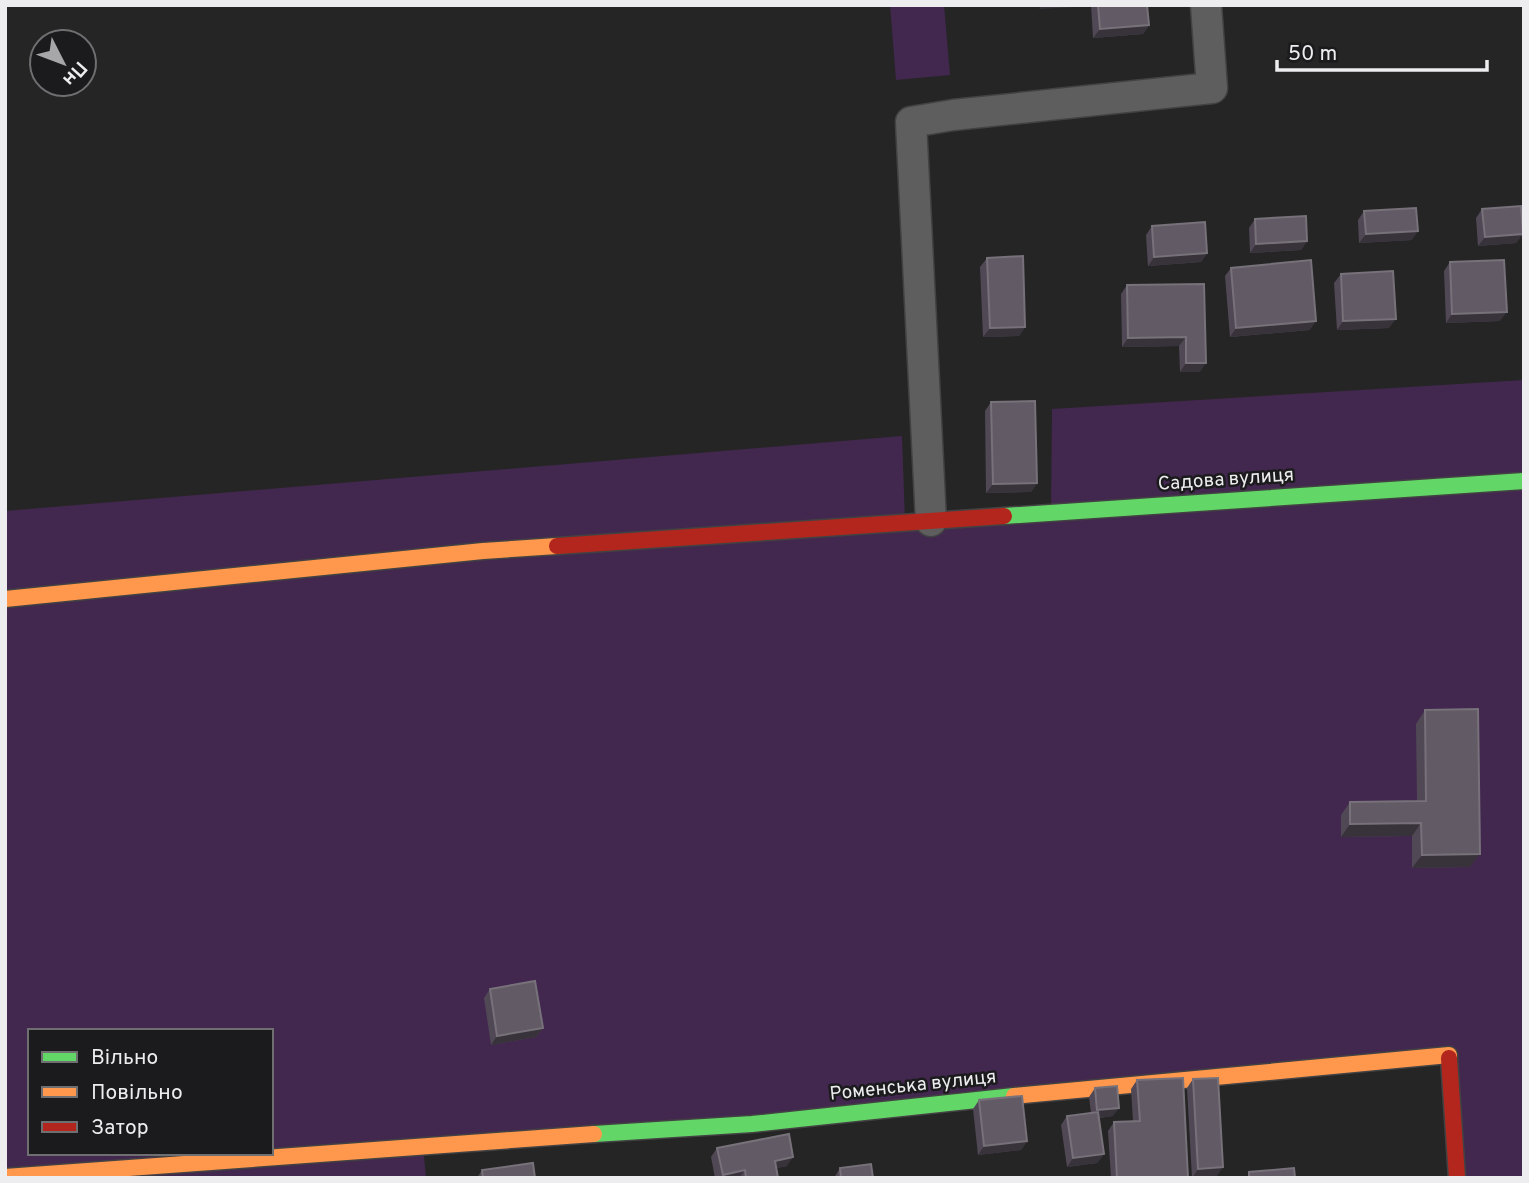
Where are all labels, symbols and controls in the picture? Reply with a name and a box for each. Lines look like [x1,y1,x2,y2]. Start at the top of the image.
north arrow [28,28,98,98]
scale bar [1277,28,1487,72]
text: 50 m [1288,41,1337,68]
text: Пн [57,55,92,91]
street label: Садова вулиця [1157,463,1295,497]
legend [28,1029,273,1155]
text: Вільно [91,1045,158,1072]
street label: Роменська вулиця [828,1065,998,1107]
text: Повільно [91,1080,183,1107]
text: Затор [91,1115,149,1142]

